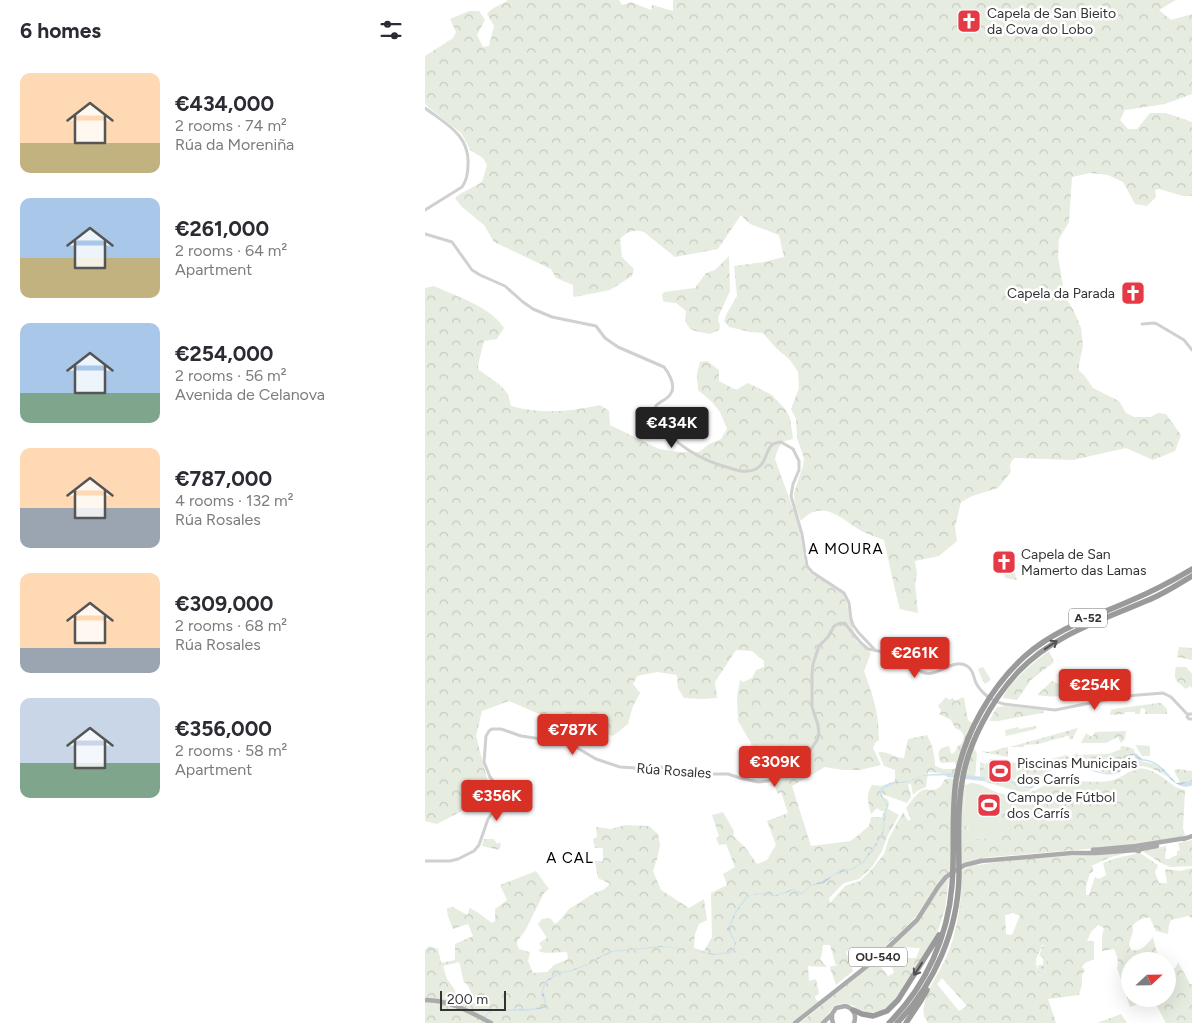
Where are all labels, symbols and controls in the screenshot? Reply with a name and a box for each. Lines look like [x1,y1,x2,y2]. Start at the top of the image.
place label: Capela de San Bieito da Cova do Lobo [987,5,1116,38]
church icon: Capela de San Bieito da Cova do Lobo [956,8,982,34]
icon: filters [377,16,405,44]
text: 6 homes [20,18,101,43]
text: €434,000 [175,91,274,116]
icon: home [60,93,120,153]
text: 2 rooms · 74 m² [175,116,287,135]
text: Rúa da Moreniña [175,135,294,154]
text: €261,000 [175,216,269,241]
icon: home [60,218,120,278]
text: 2 rooms · 64 m² [175,241,287,260]
text: Apartment [175,260,252,279]
church icon: Capela da Parada [1120,280,1146,306]
place label: Capela da Parada [1007,285,1115,302]
text: €254,000 [175,341,273,366]
icon: home [60,343,120,403]
text: 2 rooms · 56 m² [175,366,287,385]
text: Avenida de Celanova [175,385,325,404]
pin: €434K [637,406,707,449]
text: €434K [647,413,697,432]
text: €787,000 [175,466,272,491]
icon: home [60,468,120,528]
text: 4 rooms · 132 m² [175,491,294,510]
text: Rúa Rosales [175,510,261,529]
district label: A MOURA [808,540,884,558]
place label: Capela de San Mamerto das Lamas [1021,546,1146,579]
church icon: Capela de San Mamerto das Lamas [991,549,1017,575]
text: €309,000 [175,591,273,616]
icon: home [60,593,120,653]
road number: A-52 [1069,608,1107,628]
text: 2 rooms · 68 m² [175,616,287,635]
text: Rúa Rosales [175,635,261,654]
pin: €261K [880,636,950,679]
one-way arrow [1044,640,1058,650]
text: €261K [891,643,939,662]
pin: €254K [1060,668,1130,711]
text: €254K [1070,675,1120,694]
pin: €787K [538,714,608,756]
text: €356,000 [175,716,272,741]
icon: home [60,718,120,778]
text: €787K [548,720,598,739]
text: 2 rooms · 58 m² [175,741,287,760]
pin: €309K [740,746,810,788]
text: €309K [750,752,800,771]
place label: Piscinas Municipais dos Carrís [1017,755,1137,788]
sports icon: Piscinas Municipais dos Carrís [987,758,1013,784]
text: Apartment [175,760,252,779]
street label: Rúa Rosales [636,760,712,782]
pin: €356K [462,780,532,822]
text: €356K [472,786,522,805]
place label: Campo de Fútbol dos Carrís [1007,789,1115,822]
sports icon: Campo de Fútbol dos Carrís [976,792,1002,818]
district label: A CAL [546,849,594,867]
road number: OU-540 [849,948,907,966]
north arrow [1121,952,1176,1008]
map controls [1121,952,1176,1007]
one-way arrow [913,962,923,976]
scale bar [440,988,506,1011]
text: 200 m [447,991,488,1008]

